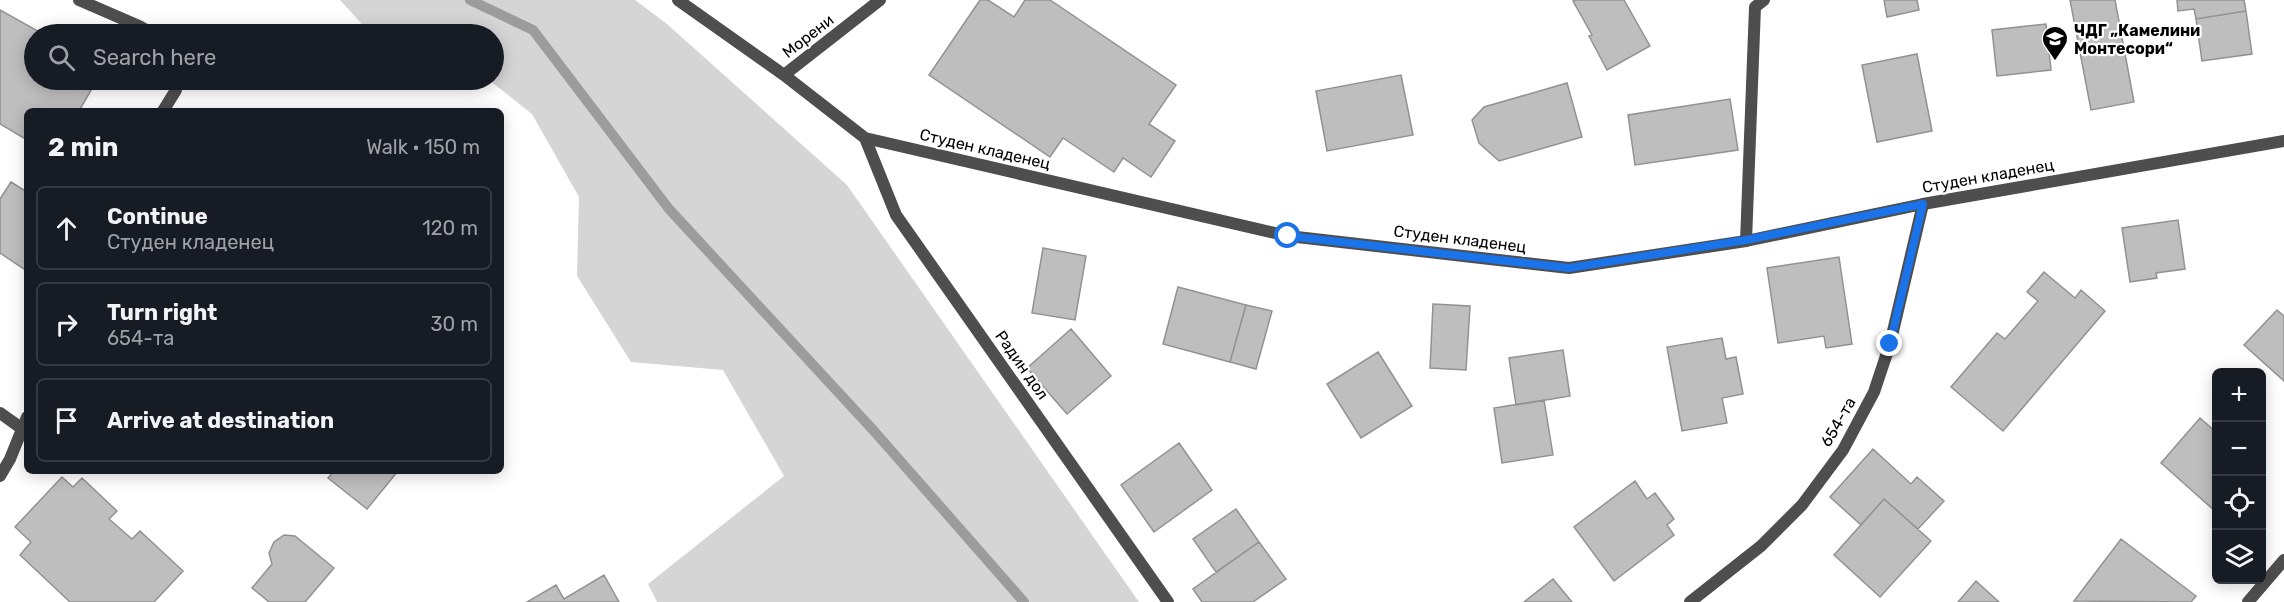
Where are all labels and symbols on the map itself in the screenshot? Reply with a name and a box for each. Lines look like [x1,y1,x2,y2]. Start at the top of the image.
street label: Морени [779,10,837,62]
place label: ЧДГ „Камелини Монтесори“ [2074,21,2200,58]
school or university icon: ЧДГ „Камелини Монтесори“ [2040,24,2070,62]
street label: Студен кладенец [918,125,1052,173]
street label: Студен кладенец [1921,155,2056,197]
street label: Студен кладенец [1392,221,1528,257]
route start [1274,222,1300,248]
street label: Радин дол [991,327,1053,403]
route end [1876,330,1902,356]
street label: 654-та [1816,394,1860,450]

